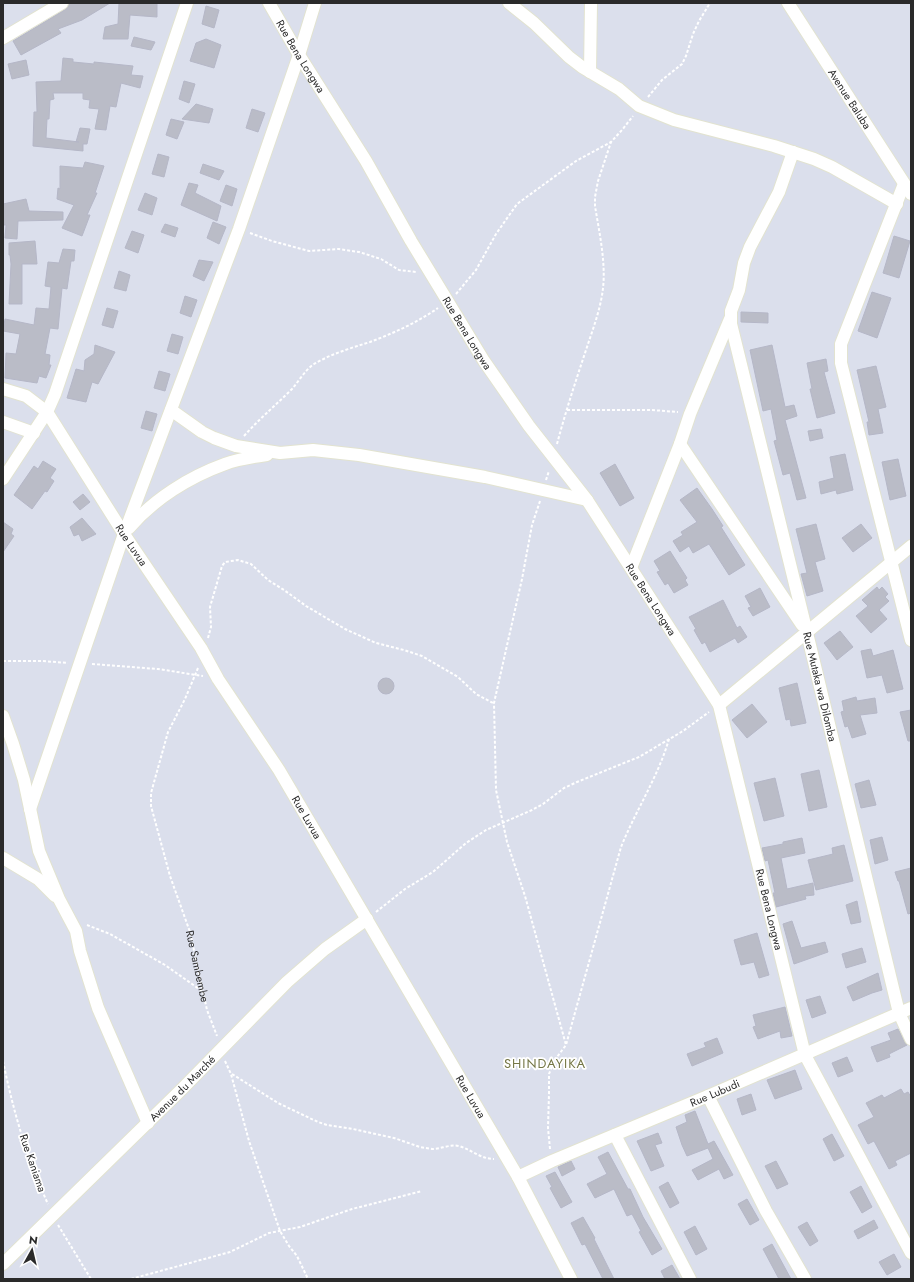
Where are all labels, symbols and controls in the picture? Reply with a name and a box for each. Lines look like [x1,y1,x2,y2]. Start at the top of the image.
street label: Rue Bena Longwa [272,17,329,96]
street label: Avenue Baluba [824,66,875,132]
street label: Rue Bena Longwa [439,293,496,373]
street label: Rue Luvua [112,521,151,569]
street label: Rue Bena Longwa [622,560,680,639]
street label: Rue Mutaka wa Dilomba [799,630,841,743]
street label: Rue Luvua [288,793,326,842]
street label: Rue Bena Longwa [752,867,787,952]
street label: Rue Sambembe [182,929,213,1004]
street label: Avenue du Marché [146,1051,219,1125]
district label: SHINDAYIKA [504,1054,586,1073]
street label: Rue Luvua [452,1072,490,1121]
street label: Rue Lubudi [687,1075,742,1111]
street label: Rue Kaniama [16,1132,50,1194]
north arrow [12,1230,52,1270]
text: N [28,1232,39,1249]

